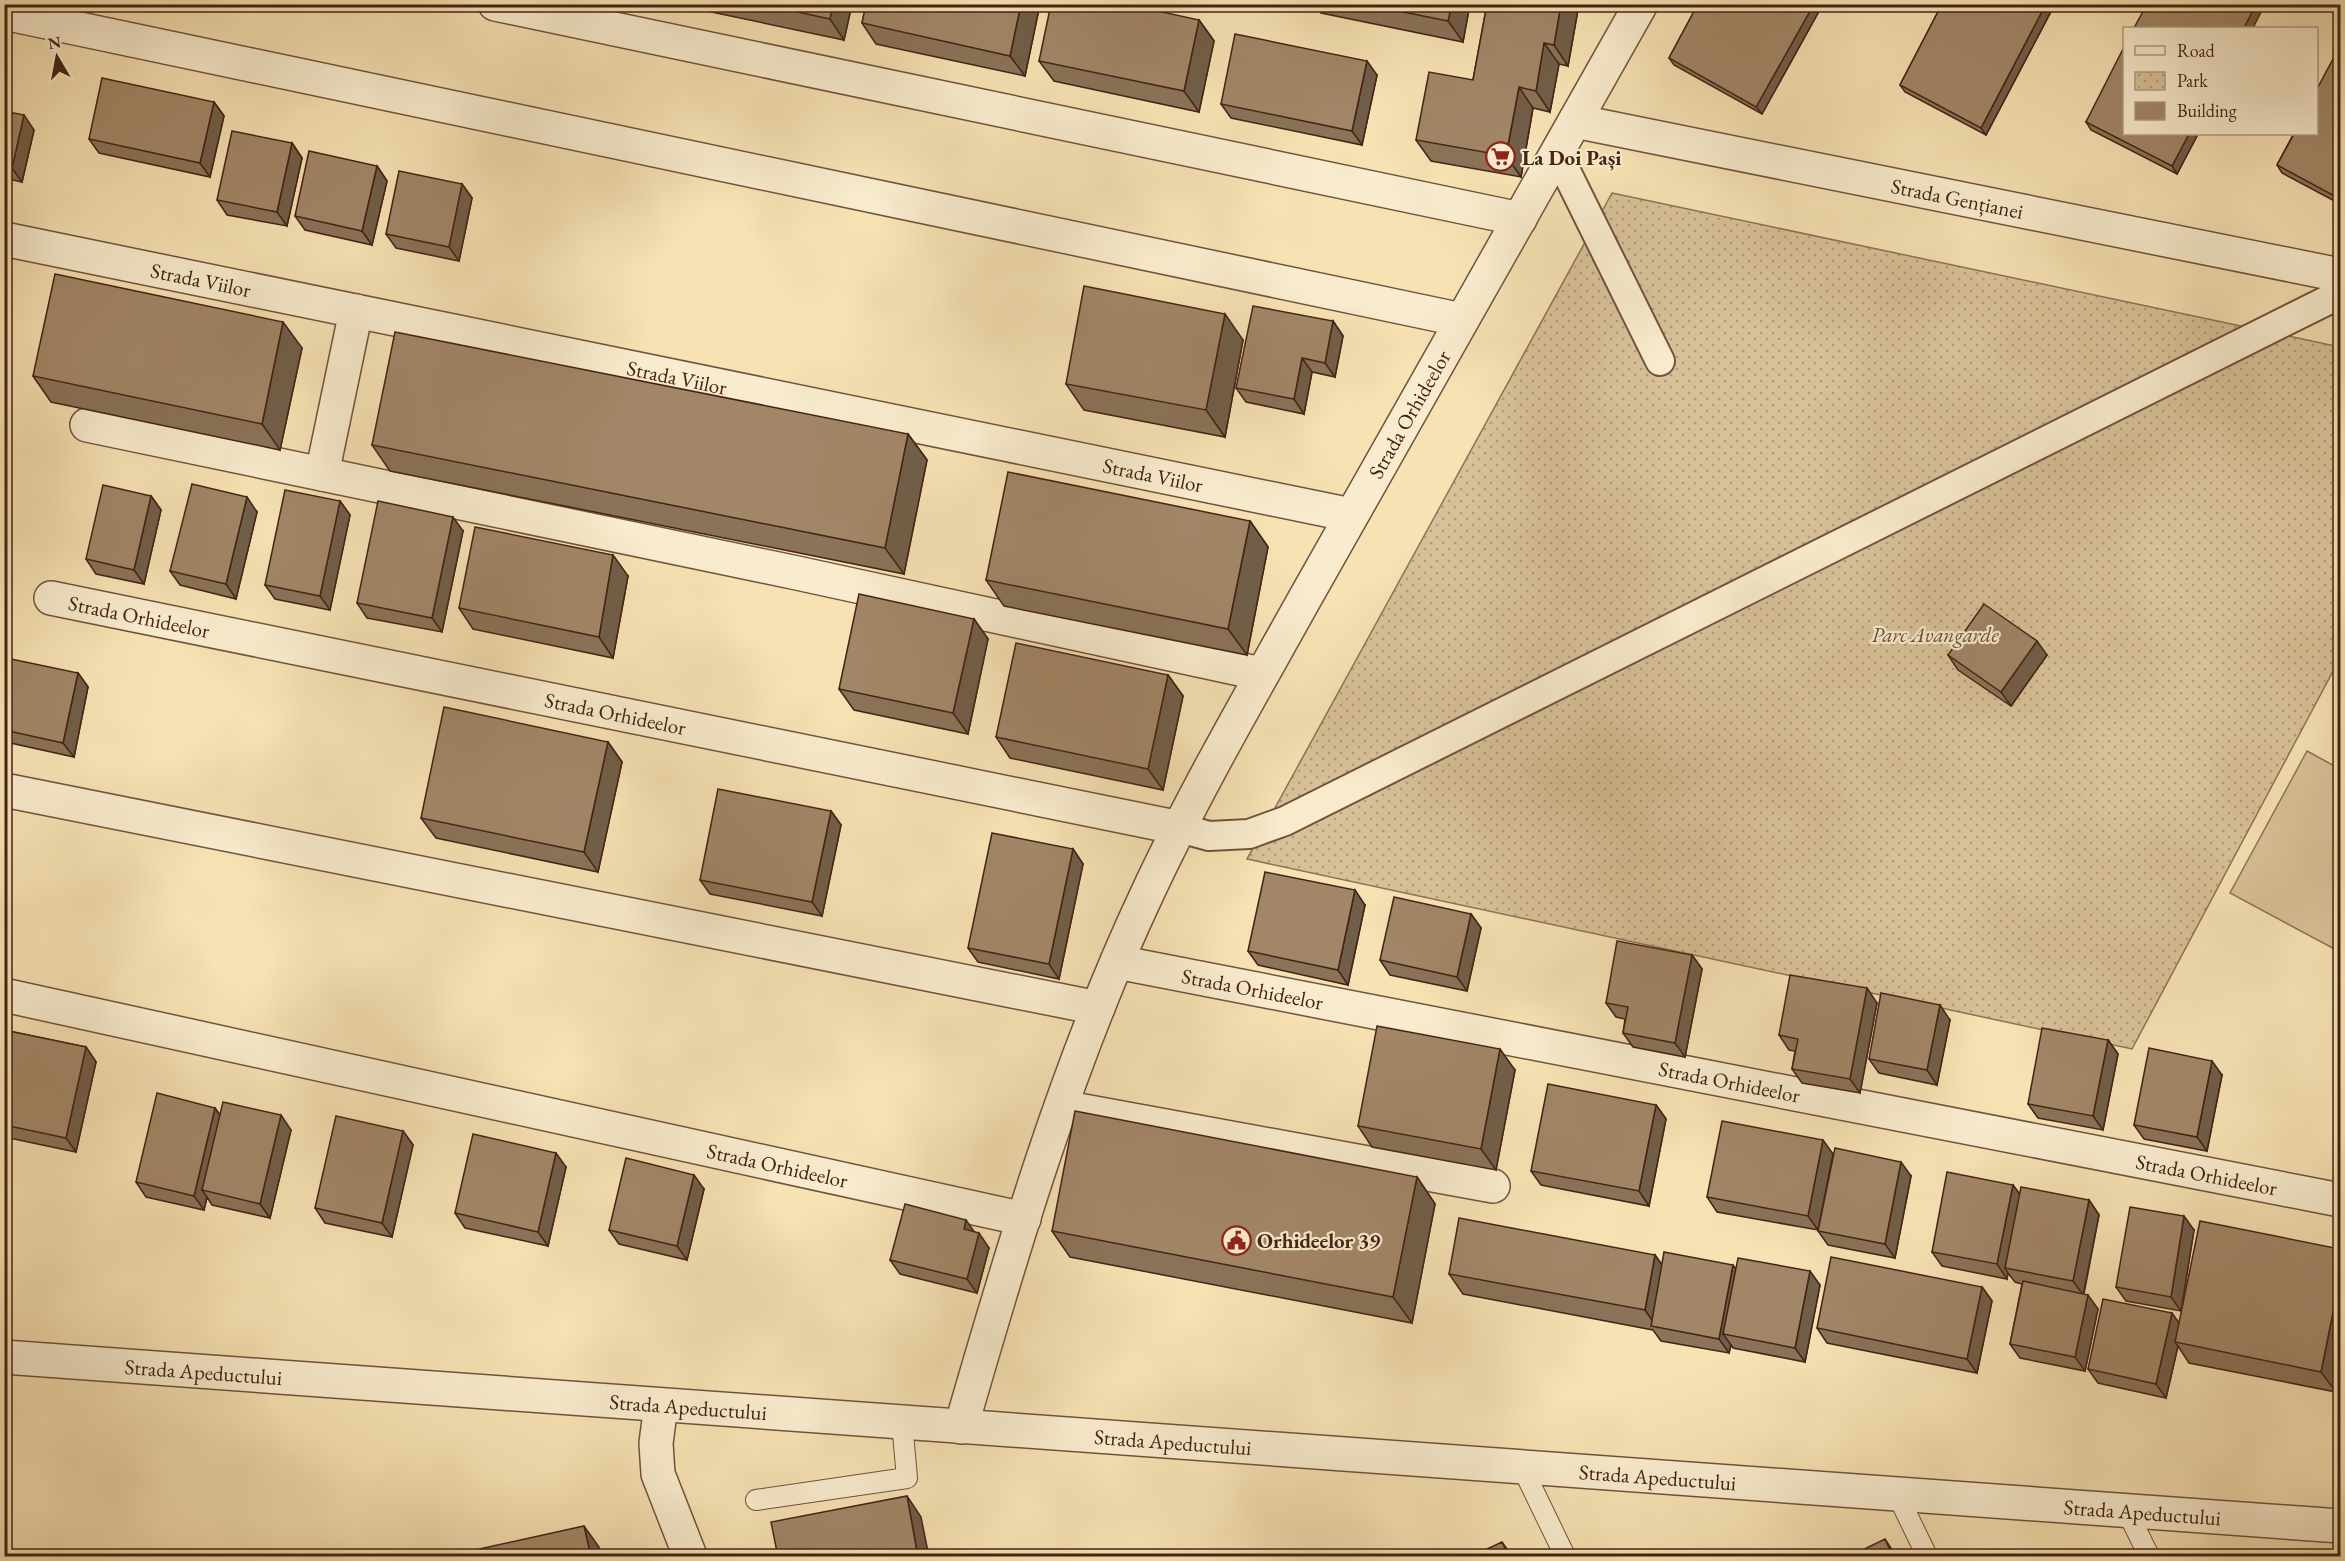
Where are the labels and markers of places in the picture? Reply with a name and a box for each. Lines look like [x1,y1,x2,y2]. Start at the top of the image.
supermarket icon: La Doi Pași [1485,141,1517,173]
place label: La Doi Pași [1522,144,1621,171]
public building icon: Orhideelor 39 [1220,1224,1252,1256]
place label: Orhideelor 39 [1257,1227,1380,1254]

